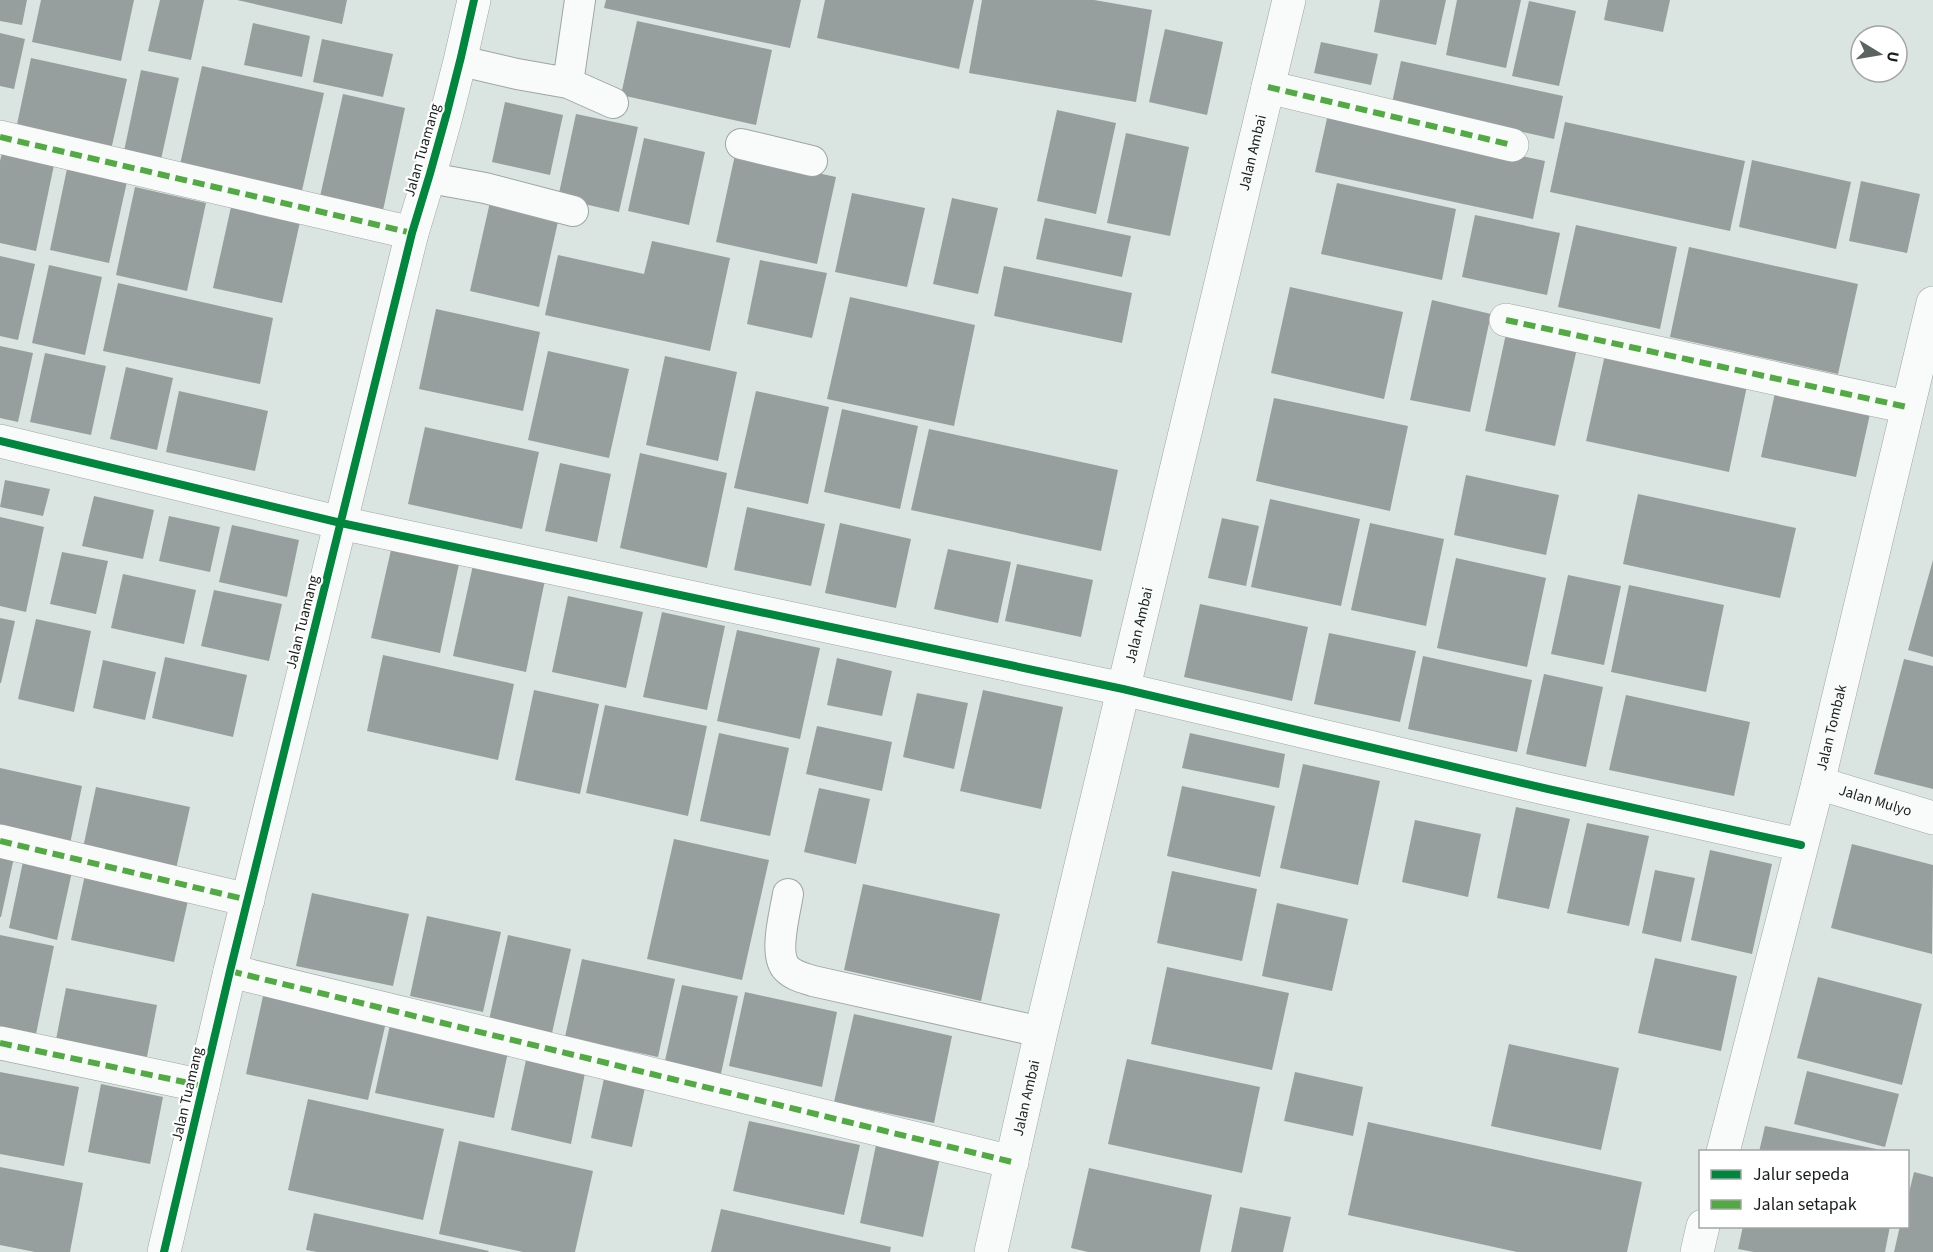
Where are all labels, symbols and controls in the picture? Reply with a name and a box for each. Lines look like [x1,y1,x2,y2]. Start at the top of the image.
north arrow [1849,24,1909,84]
text: U [1881,49,1905,64]
street label: Jalan Tuamang [399,101,446,199]
street label: Jalan Ambai [1234,113,1272,193]
street label: Jalan Tuamang [281,573,324,671]
street label: Jalan Ambai [1120,585,1158,665]
street label: Jalan Tombak [1811,682,1852,773]
street label: Jalan Mulyo [1836,780,1914,822]
street label: Jalan Tuamang [166,1044,209,1143]
street label: Jalan Ambai [1008,1058,1045,1138]
legend [1699,1150,1909,1228]
text: Jalur sepeda [1753,1162,1849,1187]
text: Jalan setapak [1753,1192,1857,1217]

